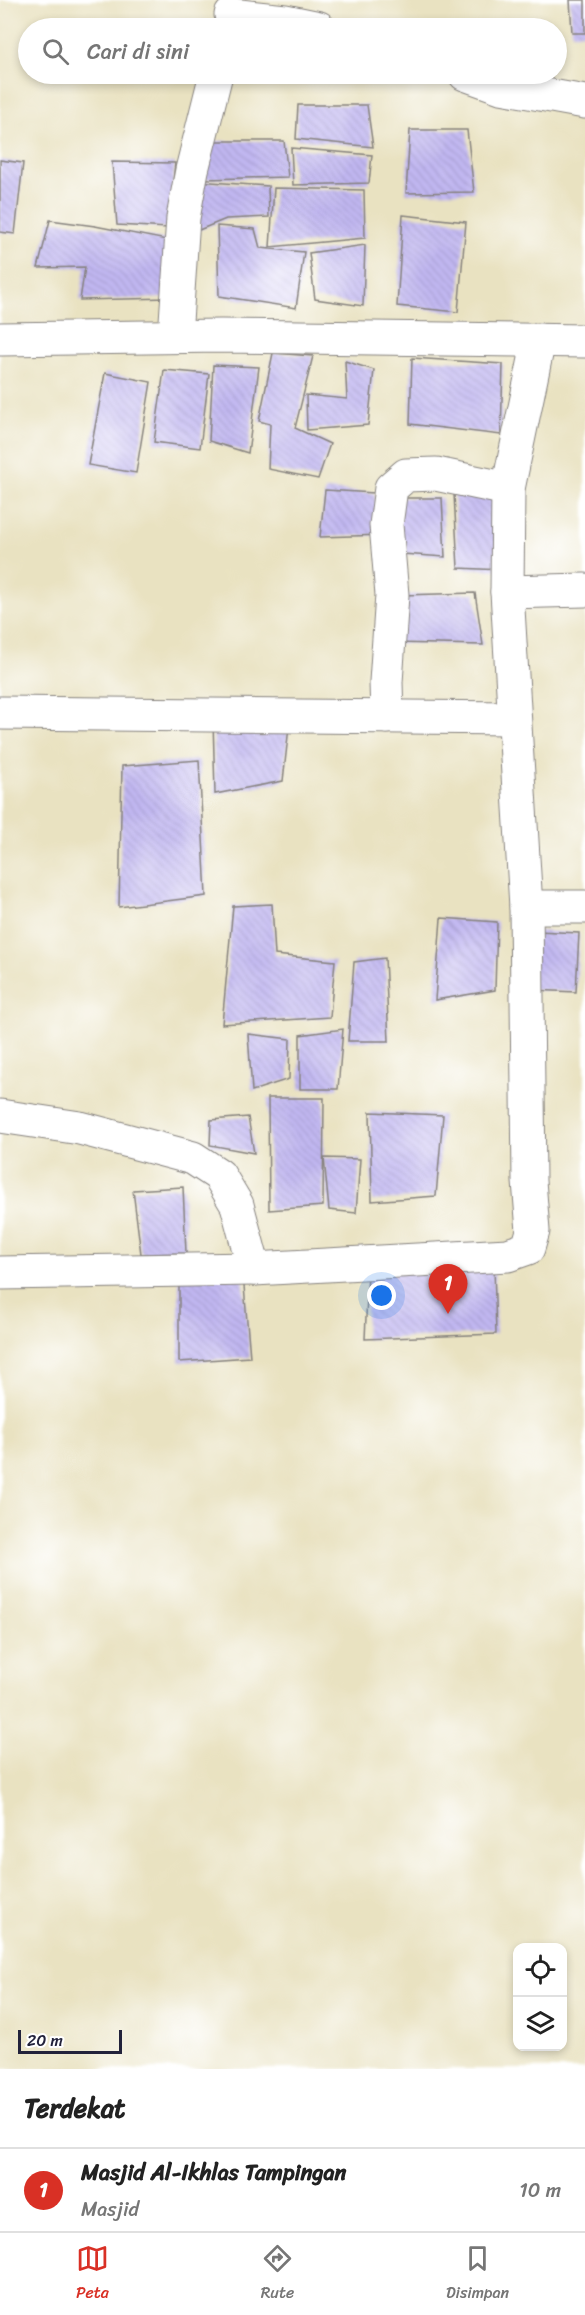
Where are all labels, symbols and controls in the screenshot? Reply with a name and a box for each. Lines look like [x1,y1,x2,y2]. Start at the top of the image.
search box [18,18,567,84]
text: Cari di sini [87,32,189,71]
icon: search [39,35,72,68]
pin: 1 [428,1264,468,1314]
your location [367,1281,396,1310]
map controls [513,1943,567,2051]
button: locate [513,1943,567,1997]
button: layers [513,1997,567,2051]
text: 20 m [27,2026,63,2055]
scale bar [18,2027,122,2054]
text: Terdekat [24,2085,125,2131]
text: Masjid Al-Ikhlas Tampingan [81,2153,346,2192]
text: 1 [39,2173,48,2208]
text: 10 m [519,2173,561,2208]
text: Masjid [81,2192,139,2227]
tab: Peta [76,2242,109,2307]
tab: Rute [261,2242,294,2307]
tab: Disimpan [446,2242,509,2307]

